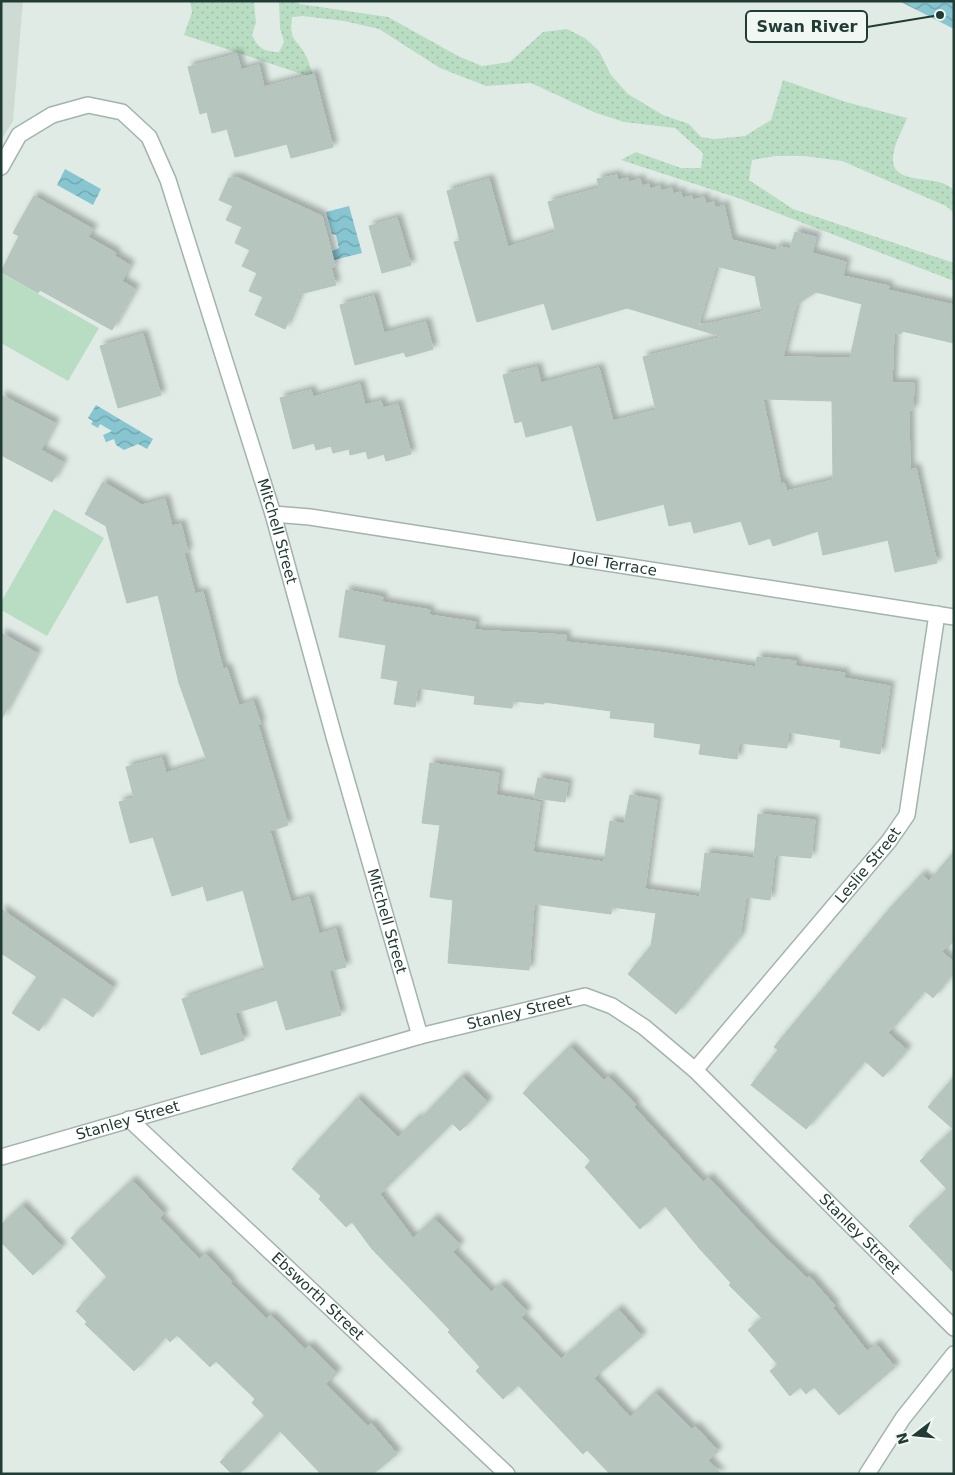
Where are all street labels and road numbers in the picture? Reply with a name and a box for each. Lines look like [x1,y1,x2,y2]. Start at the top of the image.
street label: Mitchell Street [253,476,301,586]
street label: Joel Terrace [569,549,658,580]
street label: Leslie Street [831,824,905,907]
street label: Mitchell Street [363,866,411,976]
street label: Stanley Street [465,991,573,1033]
street label: Stanley Street [74,1097,182,1144]
street label: Stanley Street [815,1190,904,1278]
street label: Ebsworth Street [268,1249,368,1344]

